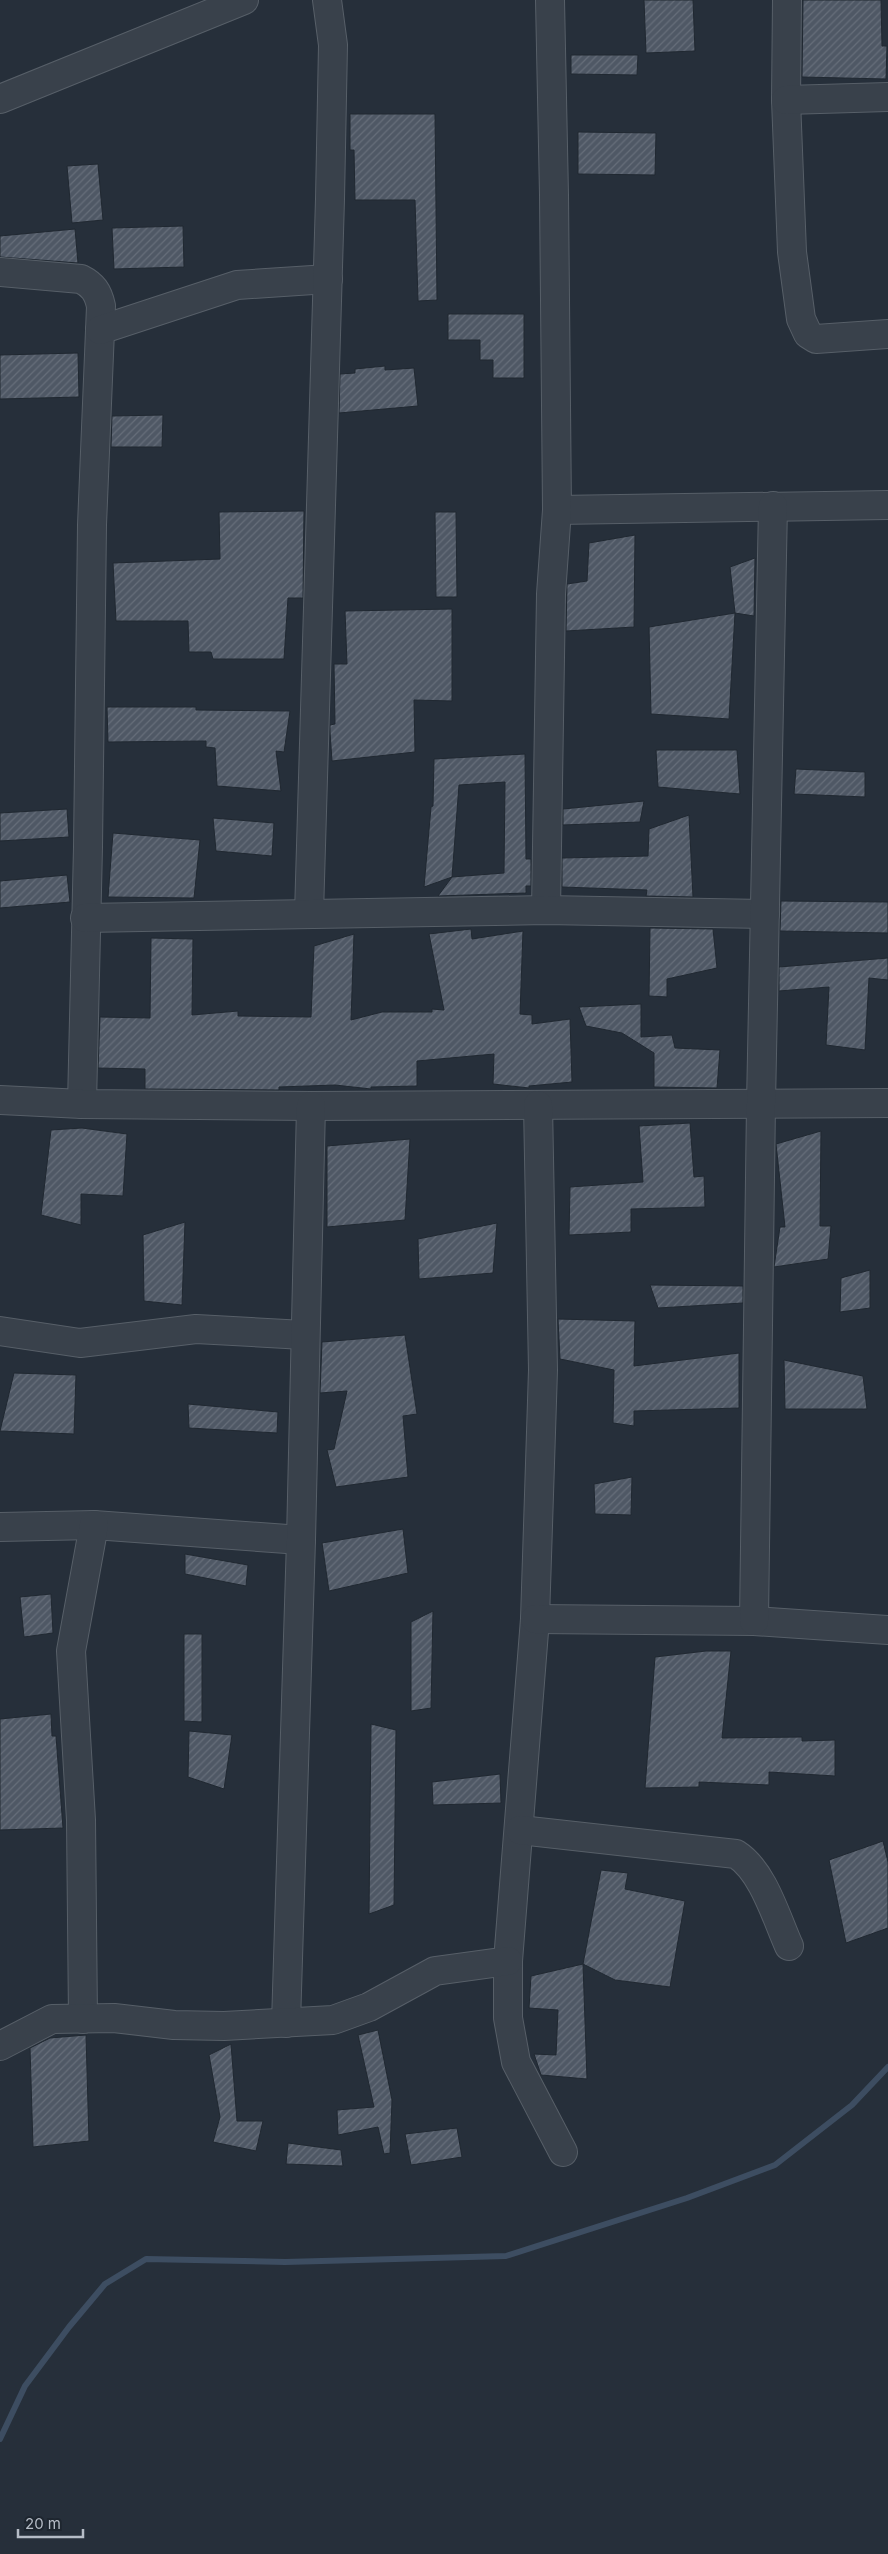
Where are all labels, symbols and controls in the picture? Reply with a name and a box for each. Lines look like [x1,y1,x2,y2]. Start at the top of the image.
scale bar [18,2506,82,2538]
text: 20 m [25,2514,61,2533]

